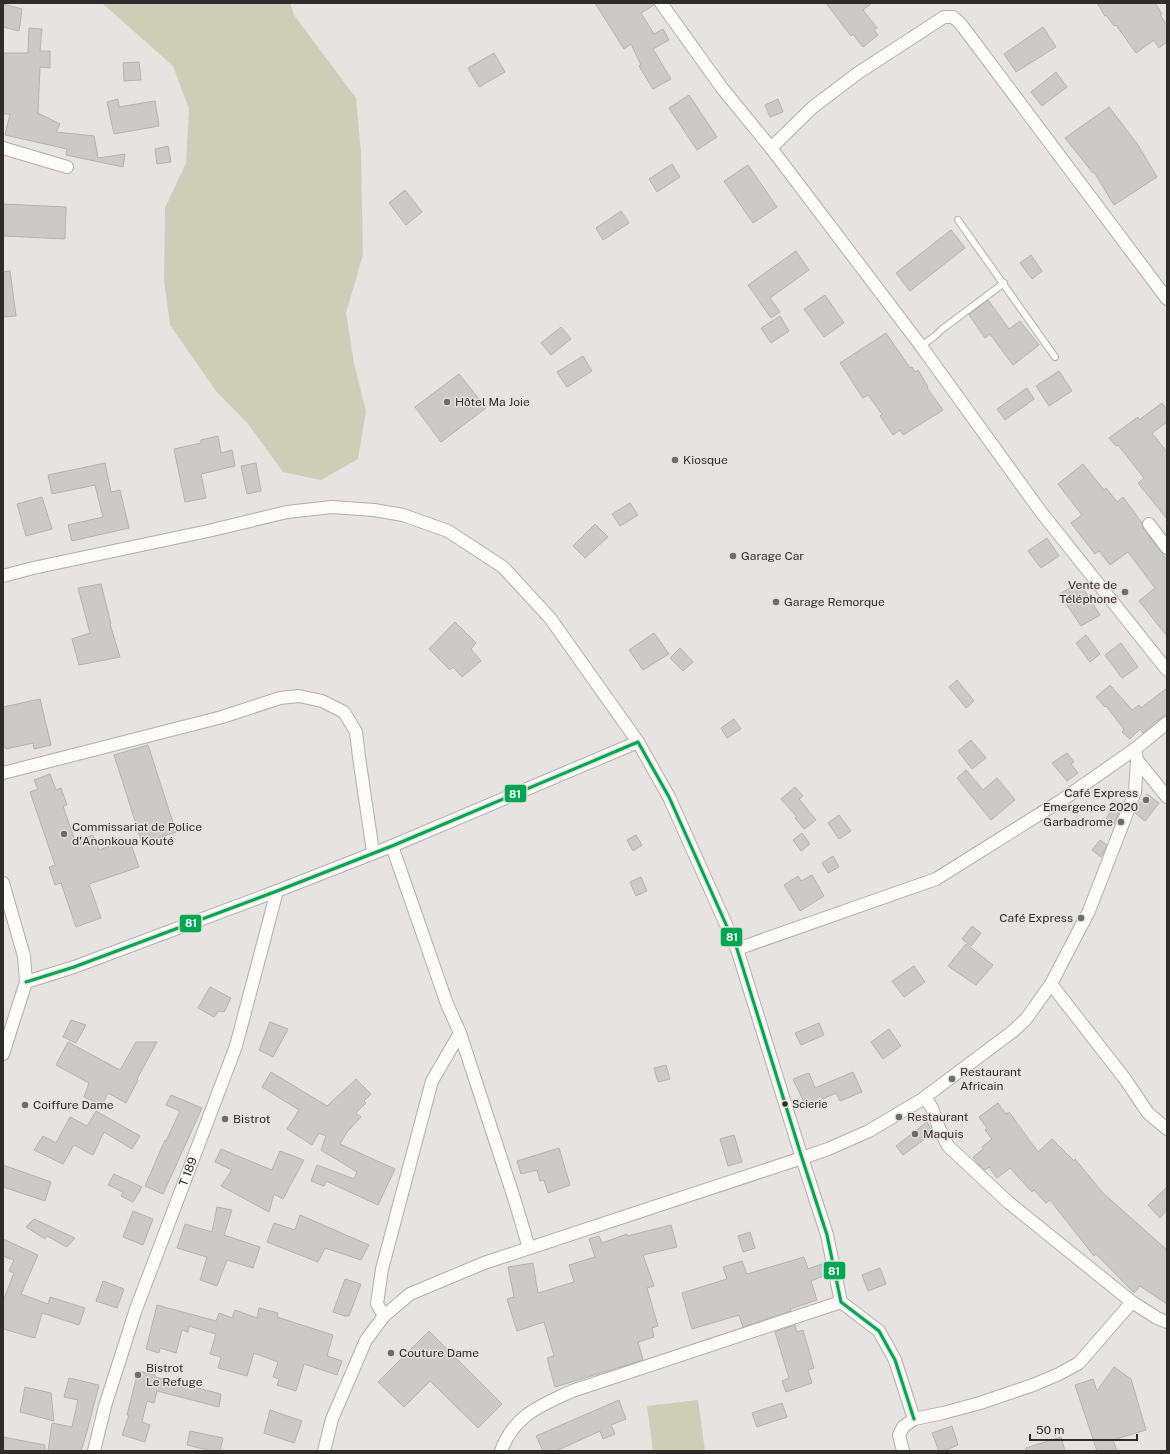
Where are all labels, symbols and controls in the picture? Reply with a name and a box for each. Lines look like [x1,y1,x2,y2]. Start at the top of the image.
place label: Hôtel Ma Joie [455,395,530,409]
marker: Hôtel Ma Joie [442,397,452,407]
place label: Kiosque [683,453,728,467]
marker: Kiosque [670,455,680,465]
place label: Garage Car [741,549,804,563]
marker: Garage Car [728,551,738,561]
place label: Vente de Téléphone [1059,578,1117,606]
marker: Vente de Téléphone [1120,587,1130,597]
place label: Garage Remorque [784,595,885,609]
marker: Garage Remorque [771,597,781,607]
line badge: 81 [504,784,527,803]
place label: Café Express Emergence 2020 [1043,786,1138,814]
text: 81 [509,788,521,800]
marker: Café Express Emergence 2020 [1141,795,1151,805]
place label: Garbadrome [1043,815,1113,829]
marker: Garbadrome [1116,817,1126,827]
place label: Commissariat de Police d'Anonkoua Kouté [72,820,202,848]
marker: Commissariat de Police d'Anonkoua Kouté [59,829,69,839]
place label: Café Express [999,911,1073,925]
marker: Café Express [1076,913,1086,923]
line badge: 81 [179,914,202,933]
text: 81 [185,917,197,929]
line badge: 81 [720,927,743,947]
text: 81 [726,931,738,943]
place label: Restaurant Africain [960,1065,1022,1093]
marker: Restaurant Africain [947,1074,957,1084]
place label: Coiffure Dame [33,1098,114,1112]
place label: Scierie [792,1098,827,1110]
marker: Scierie [780,1099,790,1109]
marker: Coiffure Dame [20,1100,30,1110]
place label: Restaurant [907,1110,969,1124]
place label: Bistrot [233,1112,271,1126]
marker: Restaurant [894,1112,904,1122]
marker: Bistrot [220,1114,230,1124]
place label: Maquis [923,1127,963,1141]
marker: Maquis [910,1129,920,1139]
street label: T 189 [176,1155,200,1188]
line badge: 81 [823,1261,846,1280]
text: 81 [828,1265,840,1277]
place label: Couture Dame [399,1346,479,1360]
marker: Couture Dame [386,1348,396,1358]
place label: Bistrot Le Refuge [146,1361,203,1389]
marker: Bistrot Le Refuge [133,1370,143,1380]
scale bar [1030,1416,1137,1442]
text: 50 m [1036,1423,1064,1437]

